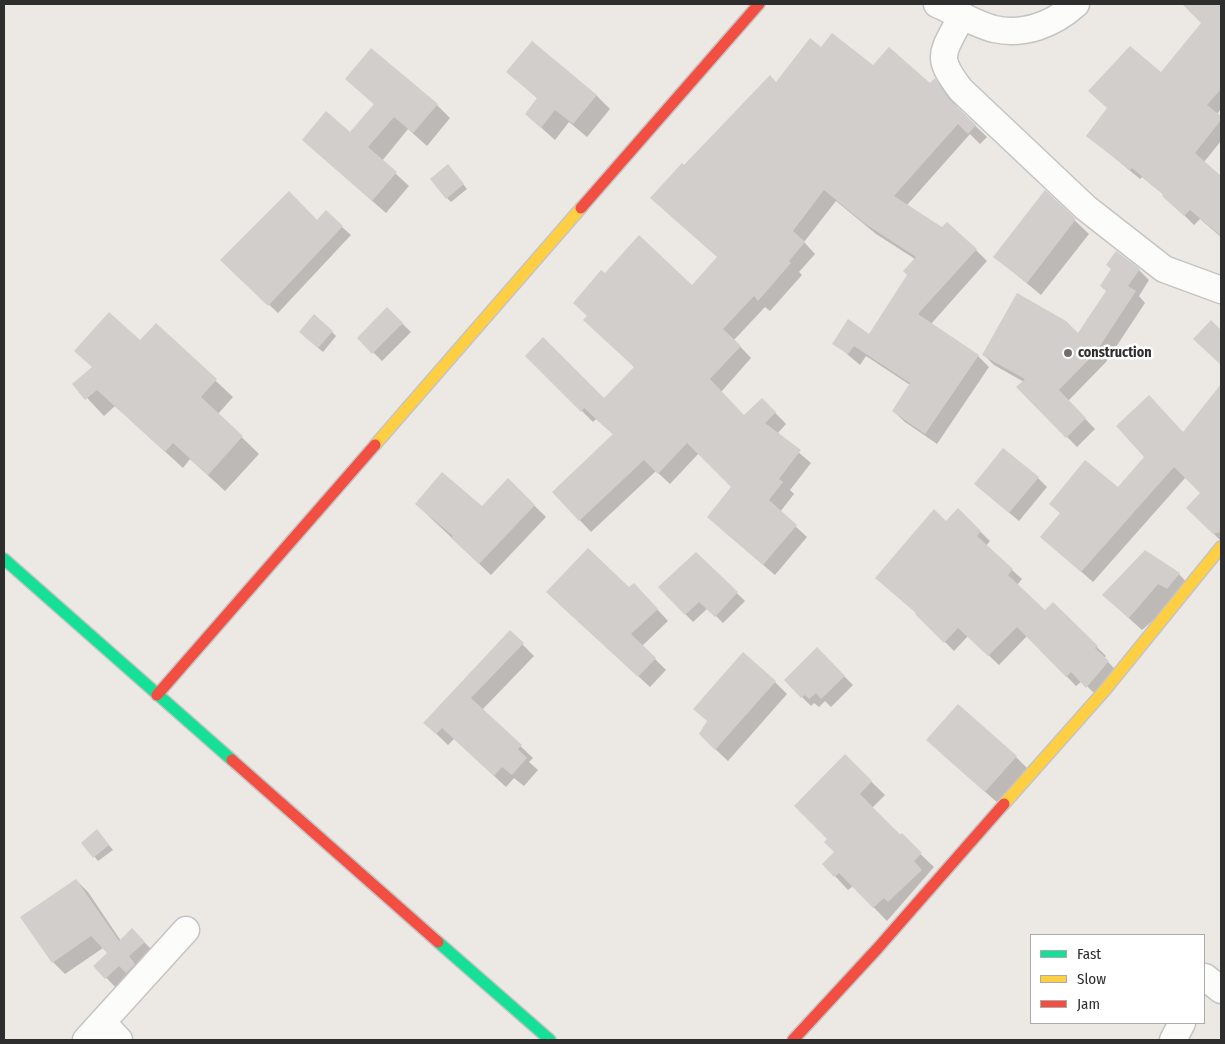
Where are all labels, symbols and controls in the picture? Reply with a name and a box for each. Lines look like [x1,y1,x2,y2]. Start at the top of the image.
place label: construction [1078,345,1152,361]
marker: construction [1062,347,1074,359]
legend [1030,934,1205,1024]
text: Fast [1077,945,1101,963]
text: Slow [1077,970,1106,988]
text: Jam [1077,995,1100,1013]

